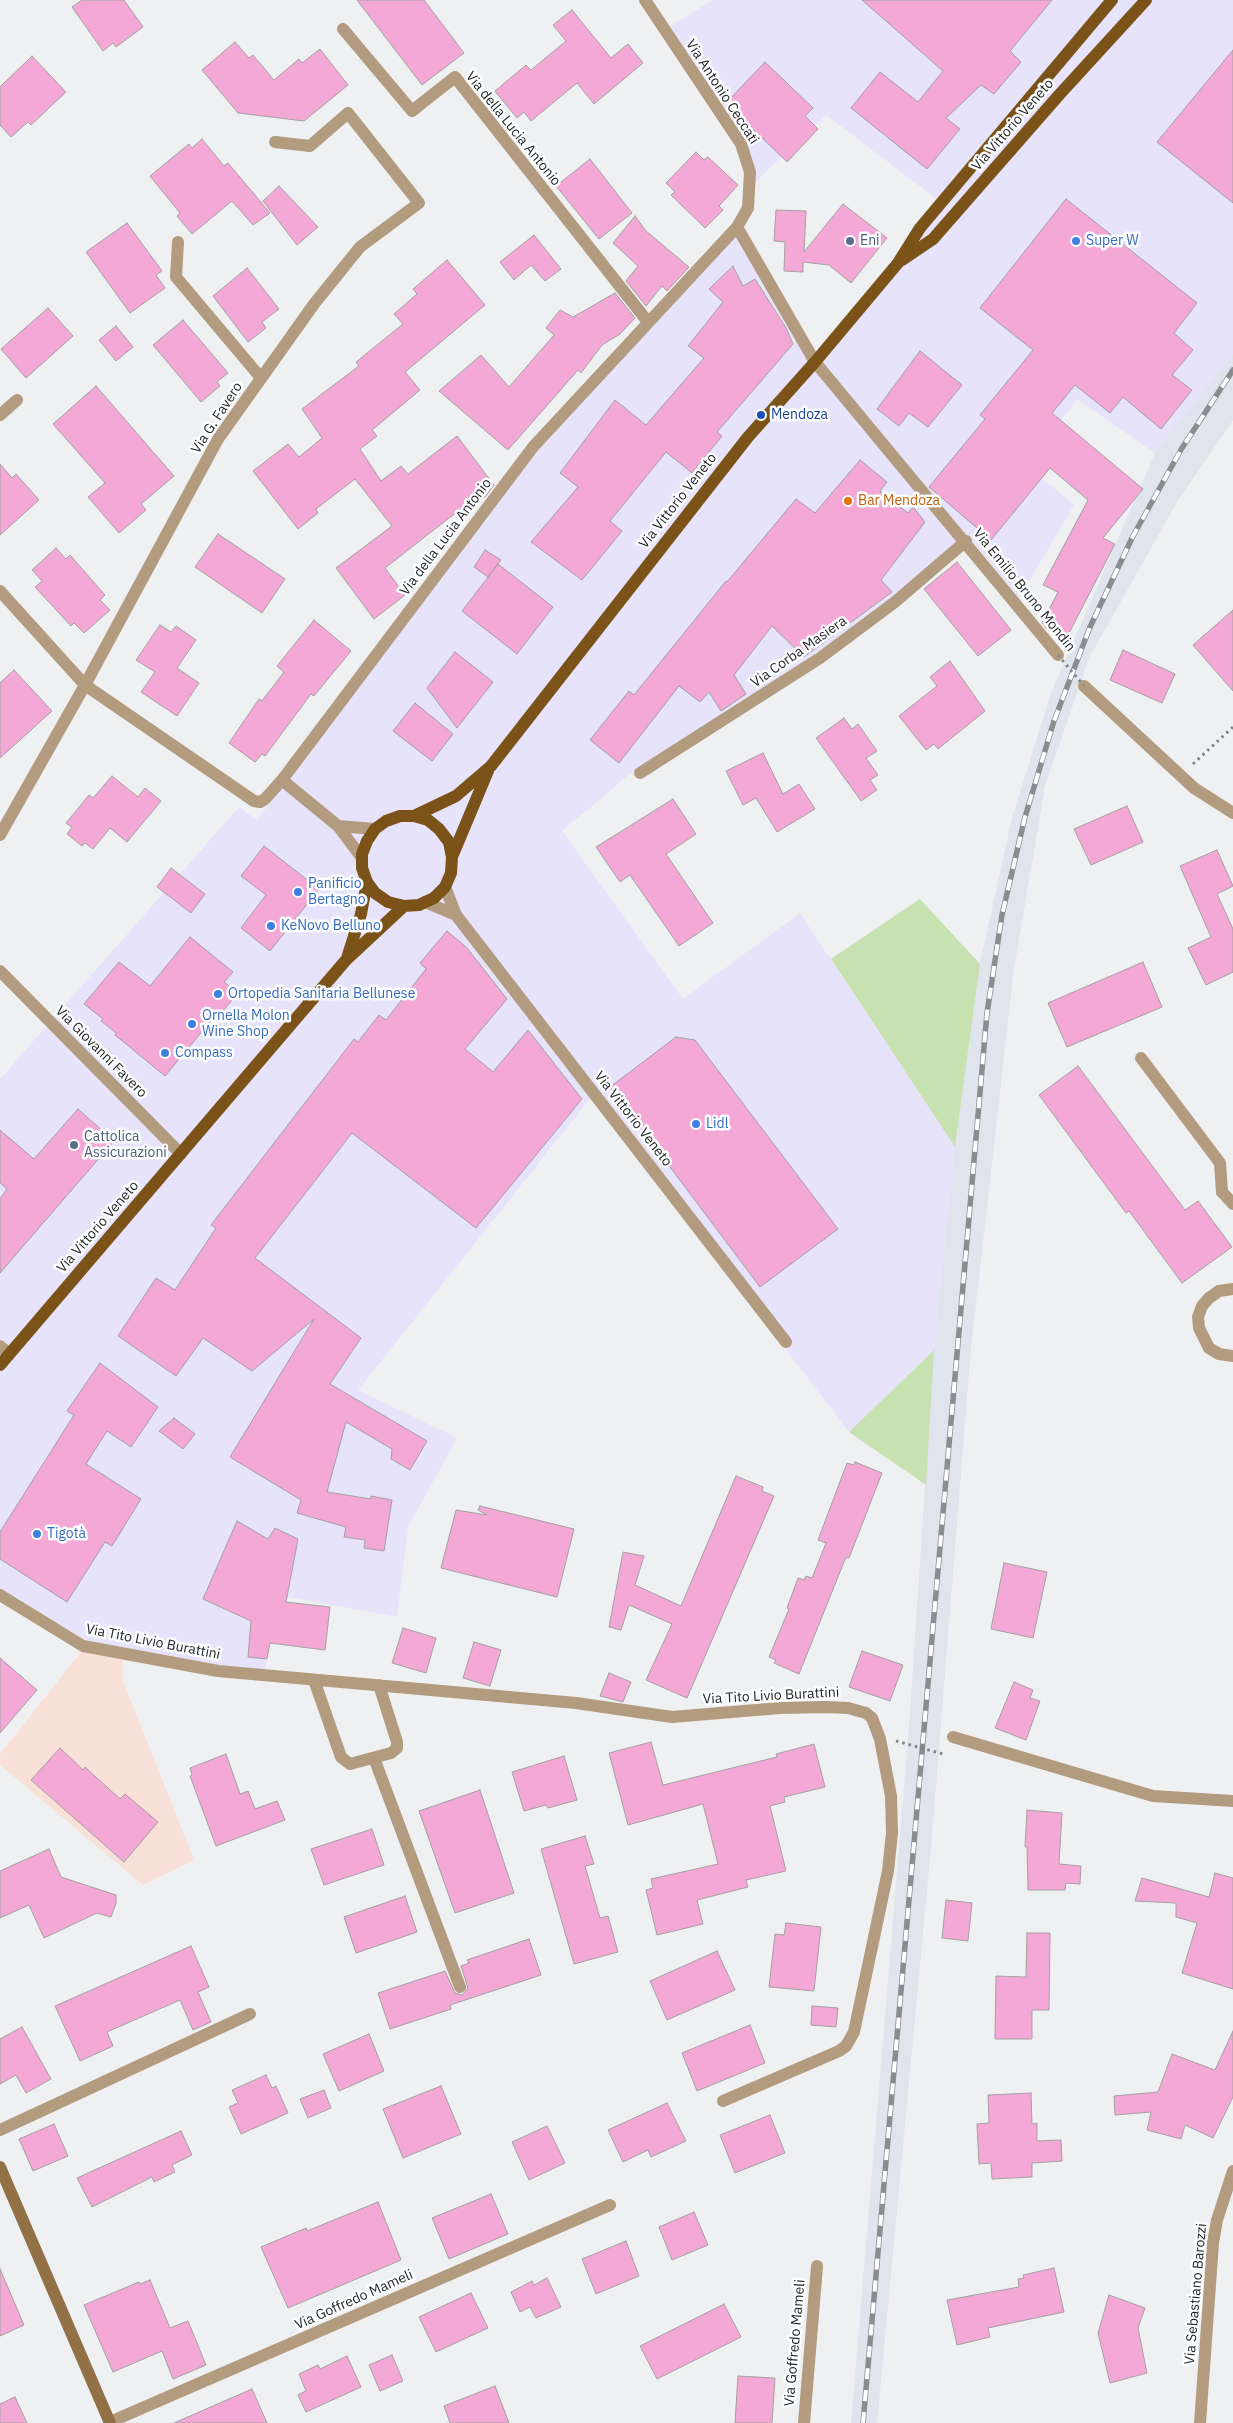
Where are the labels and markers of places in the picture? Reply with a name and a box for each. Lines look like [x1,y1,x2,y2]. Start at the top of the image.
place label: Eni [860,233,880,249]
place label: Super W [1086,233,1139,249]
marker: Eni [844,235,856,247]
marker: Super W [1070,235,1082,247]
place label: Mendoza [771,407,828,423]
marker: Mendoza [755,409,767,421]
place label: Bar Mendoza [858,493,940,509]
marker: Bar Mendoza [842,495,854,507]
place label: Panificio Bertagno [308,876,366,909]
marker: Panificio Bertagno [292,886,304,898]
place label: KeNovo Belluno [281,918,381,934]
marker: KeNovo Belluno [265,920,277,932]
place label: Ortopedia Sanitaria Bellunese [228,986,415,1002]
marker: Ortopedia Sanitaria Bellunese [212,988,224,1000]
place label: Ornella Molon Wine Shop [202,1008,290,1040]
marker: Ornella Molon Wine Shop [186,1018,198,1030]
place label: Compass [175,1045,233,1061]
marker: Compass [159,1047,171,1059]
place label: Lidl [706,1116,728,1132]
marker: Lidl [690,1118,702,1130]
place label: Cattolica Assicurazioni [84,1129,167,1162]
marker: Cattolica Assicurazioni [68,1139,80,1151]
place label: Tigotà [47,1526,86,1542]
marker: Tigotà [31,1528,43,1540]

